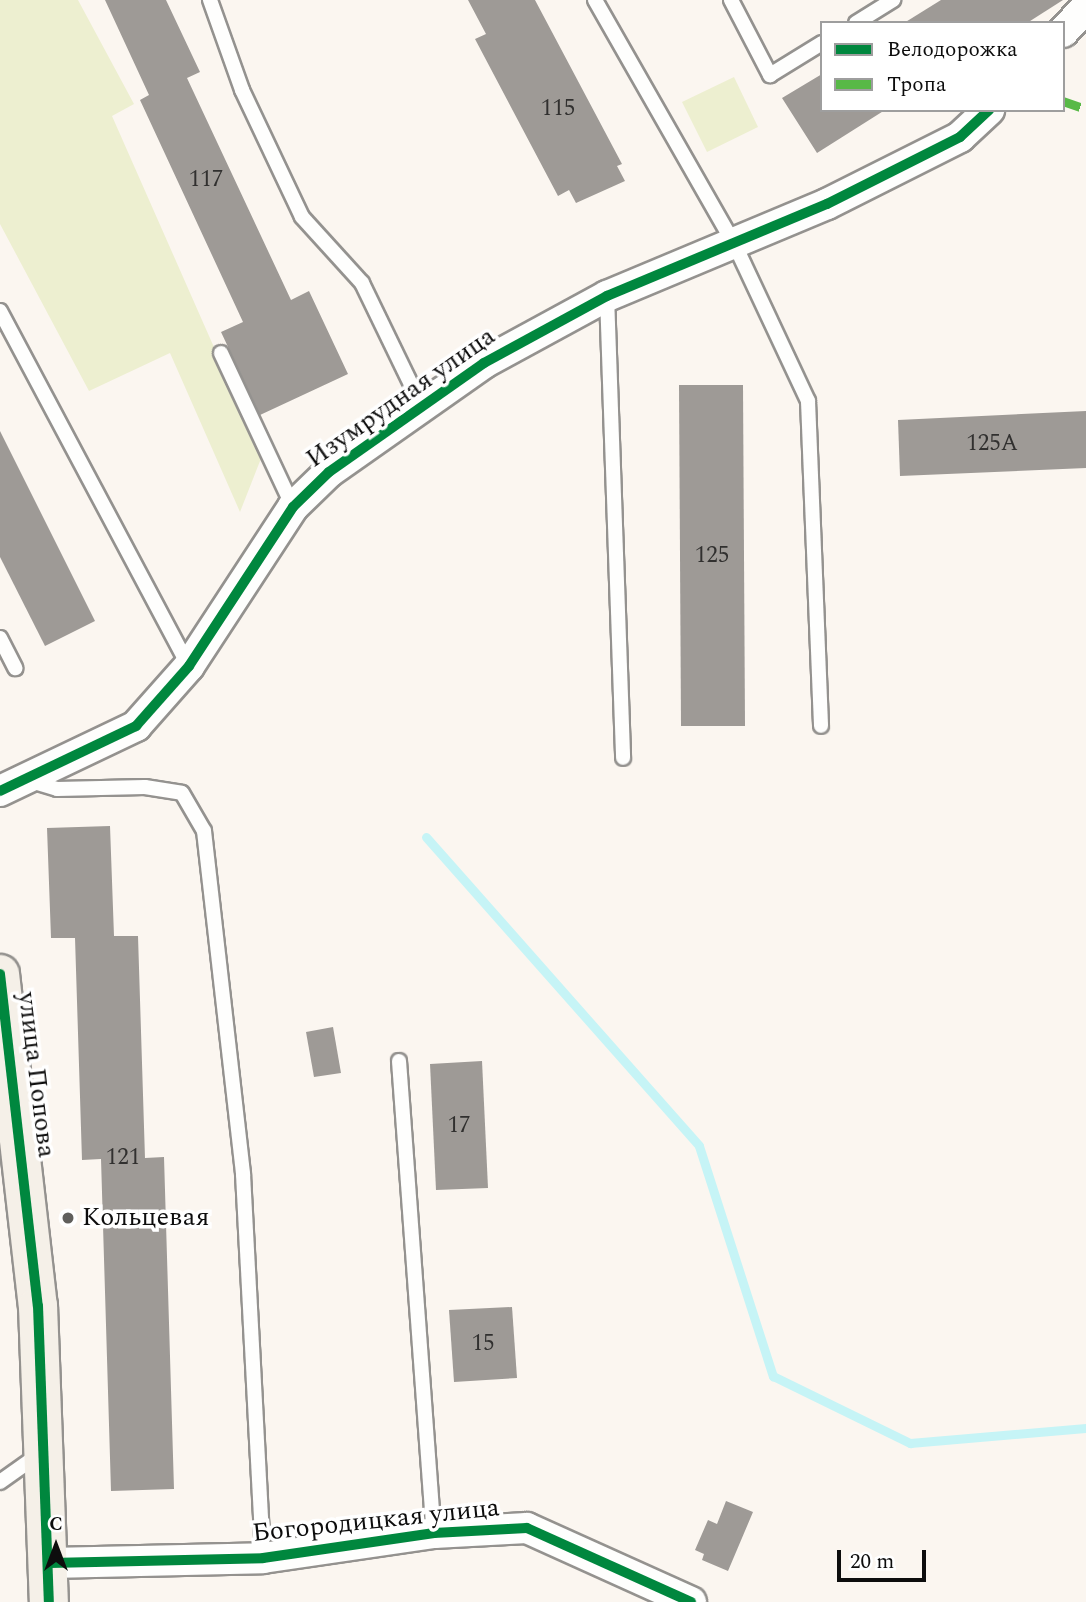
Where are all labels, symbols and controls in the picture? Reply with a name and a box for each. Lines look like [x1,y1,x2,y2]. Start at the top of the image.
legend [820,21,1065,112]
text: Велодорожка [887,34,1018,66]
text: Тропа [887,69,946,101]
house number: 115 [541,95,575,123]
house number: 117 [189,166,223,194]
street label: Изумрудная улица [300,321,502,475]
house number: 125А [966,430,1018,458]
house number: 125 [695,542,729,570]
street label: улица Попова [10,990,62,1160]
house number: 17 [448,1112,470,1140]
house number: 121 [106,1144,140,1172]
place label: Кольцевая [82,1202,209,1234]
marker: Кольцевая [60,1210,76,1226]
house number: 15 [472,1330,494,1358]
street label: Богородицкая улица [251,1493,501,1549]
text: С [49,1510,63,1539]
north arrow [21,1511,91,1581]
scale bar [841,1536,930,1580]
text: 20 m [850,1546,894,1578]

